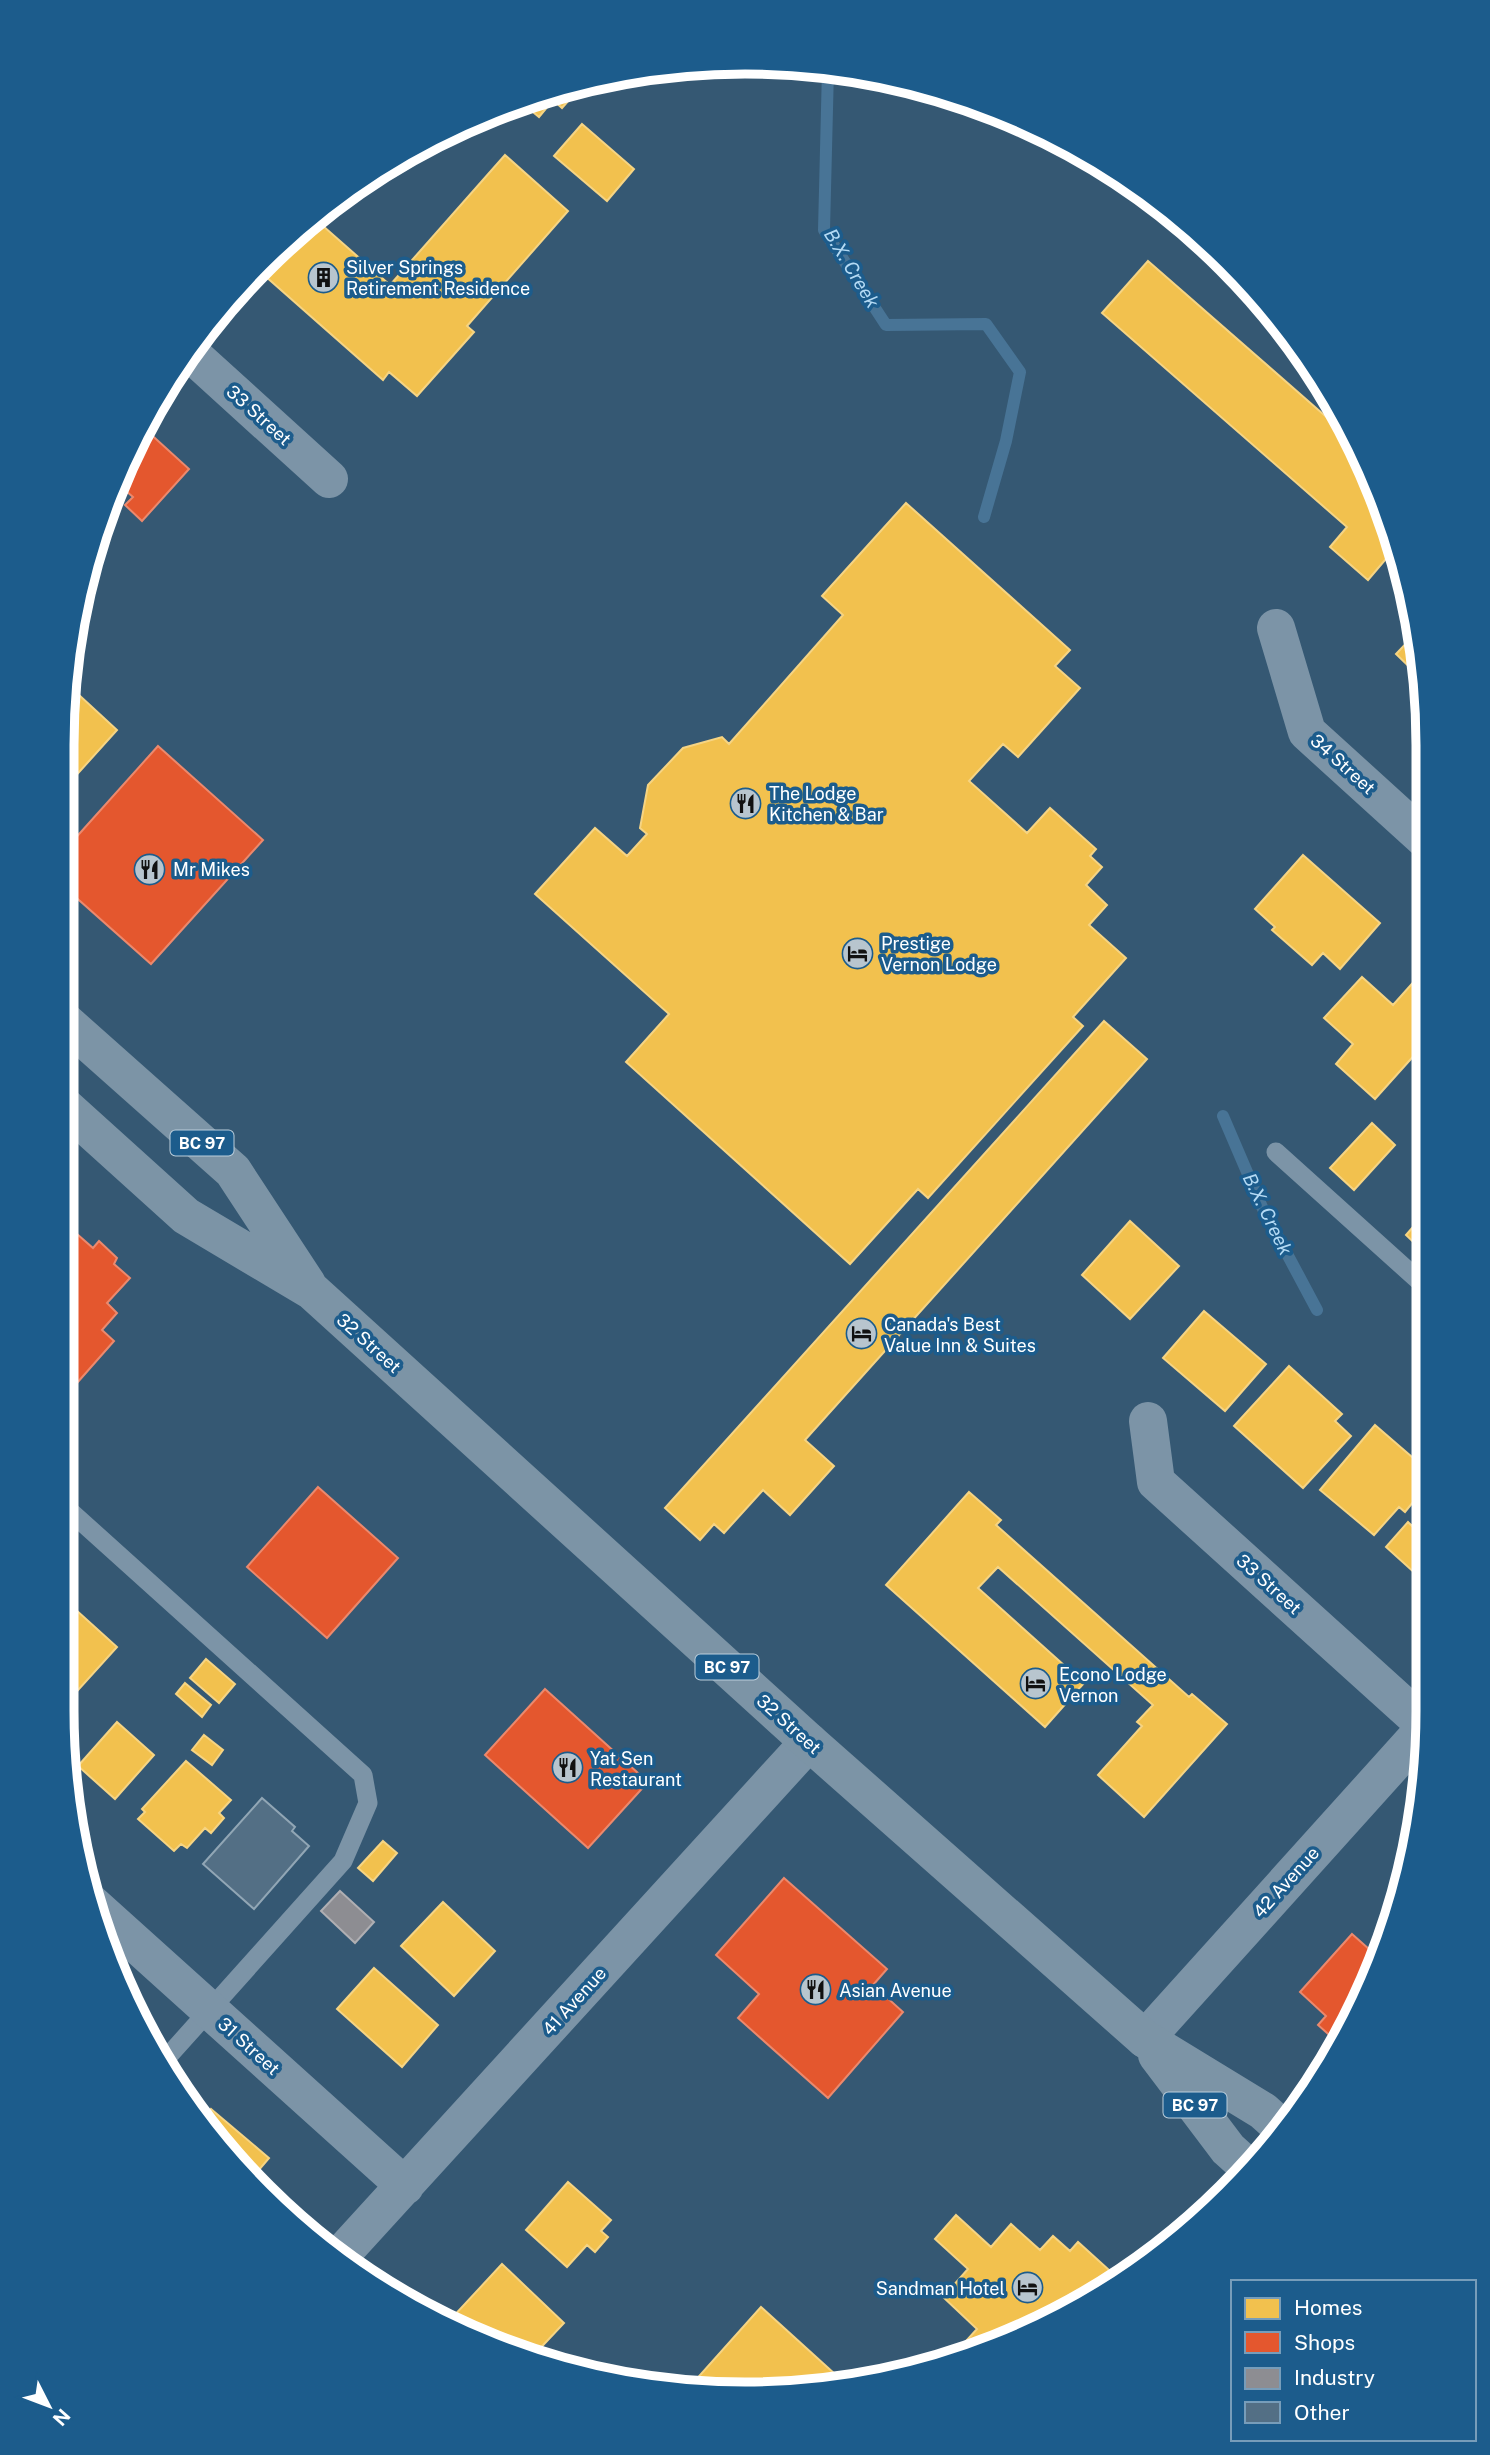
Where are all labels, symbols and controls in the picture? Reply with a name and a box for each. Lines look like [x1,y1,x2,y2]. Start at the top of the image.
water label: B.X. Creek [820,224,885,312]
place label: Silver Springs Retirement Residence [346,257,530,299]
building icon: Silver Springs Retirement Residence [306,260,340,294]
street label: 33 Street [222,381,296,449]
street label: 34 Street [1306,730,1380,798]
place label: The Lodge Kitchen & Bar [769,783,884,825]
restaurant icon: The Lodge Kitchen & Bar [729,786,763,820]
restaurant icon: Mr Mikes [133,852,167,886]
place label: Mr Mikes [173,859,250,880]
place label: Prestige Vernon Lodge [881,933,997,975]
hotel icon: Prestige Vernon Lodge [841,936,875,970]
road number: BC 97 [170,1130,234,1156]
water label: B.X. Creek [1239,1169,1298,1259]
street label: 32 Street [333,1309,405,1377]
place label: Canada's Best Value Inn & Suites [884,1314,1036,1356]
hotel icon: Canada's Best Value Inn & Suites [844,1317,878,1351]
street label: 33 Street [1232,1550,1306,1618]
road number: BC 97 [696,1654,758,1680]
place label: Econo Lodge Vernon [1059,1664,1167,1706]
hotel icon: Econo Lodge Vernon [1019,1667,1053,1701]
street label: 32 Street [753,1690,825,1758]
place label: Yat Sen Restaurant [590,1748,682,1790]
restaurant icon: Yat Sen Restaurant [550,1751,584,1785]
street label: 42 Avenue [1249,1842,1323,1922]
street label: 41 Avenue [538,1962,610,2040]
restaurant icon: Asian Avenue [799,1973,833,2007]
place label: Asian Avenue [839,1980,952,2001]
street label: 31 Street [214,2013,284,2079]
road number: BC 97 [1164,2092,1226,2118]
hotel icon: Sandman Hotel [1011,2271,1045,2305]
place label: Sandman Hotel [876,2278,1005,2299]
legend [1231,2280,1476,2441]
text: Homes [1294,2295,1362,2320]
text: Shops [1294,2330,1355,2355]
text: Industry [1294,2365,1375,2390]
north arrow [14,2371,84,2441]
text: Other [1294,2400,1350,2425]
text: N [48,2404,75,2430]

